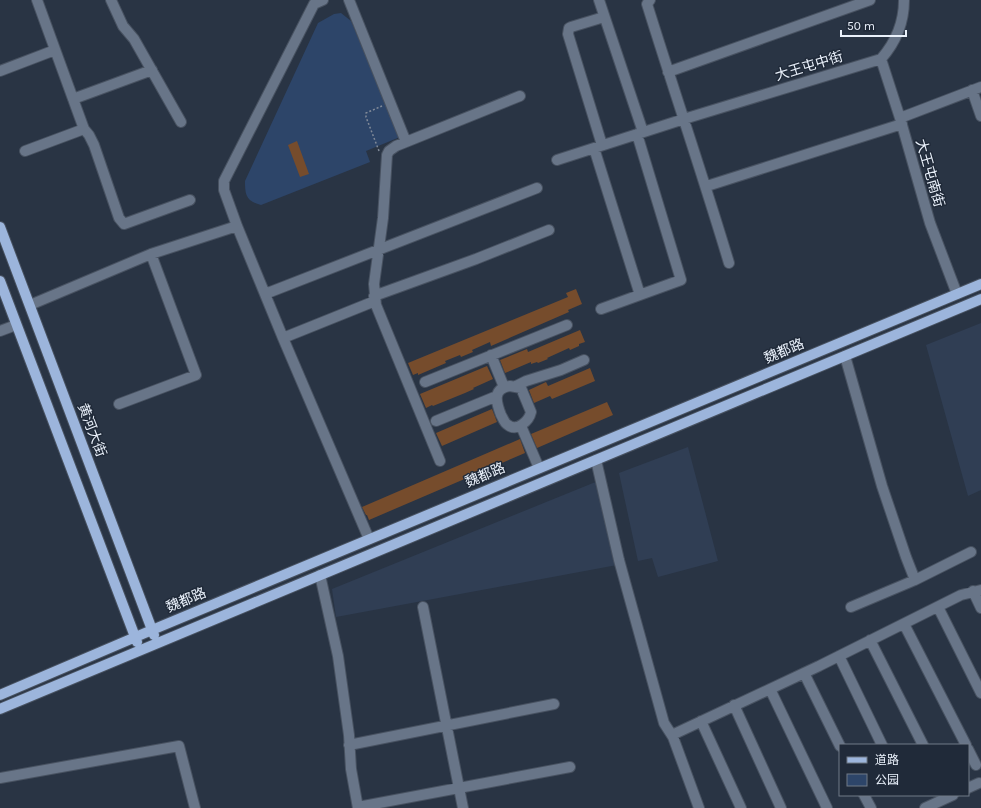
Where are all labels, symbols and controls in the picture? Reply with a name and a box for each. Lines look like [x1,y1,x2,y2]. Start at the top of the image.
scale bar [841,12,906,38]
text: 50 m [847,19,875,33]
street label: 大王屯中街 [773,48,845,84]
street label: 大王屯南街 [912,137,948,209]
street label: 魏都路 [761,335,807,367]
street label: 黄河大街 [74,401,110,459]
street label: 魏都路 [462,459,508,491]
street label: 魏都路 [163,584,209,616]
legend [839,744,969,796]
text: 道路 [875,753,899,767]
text: 公园 [875,773,899,787]

